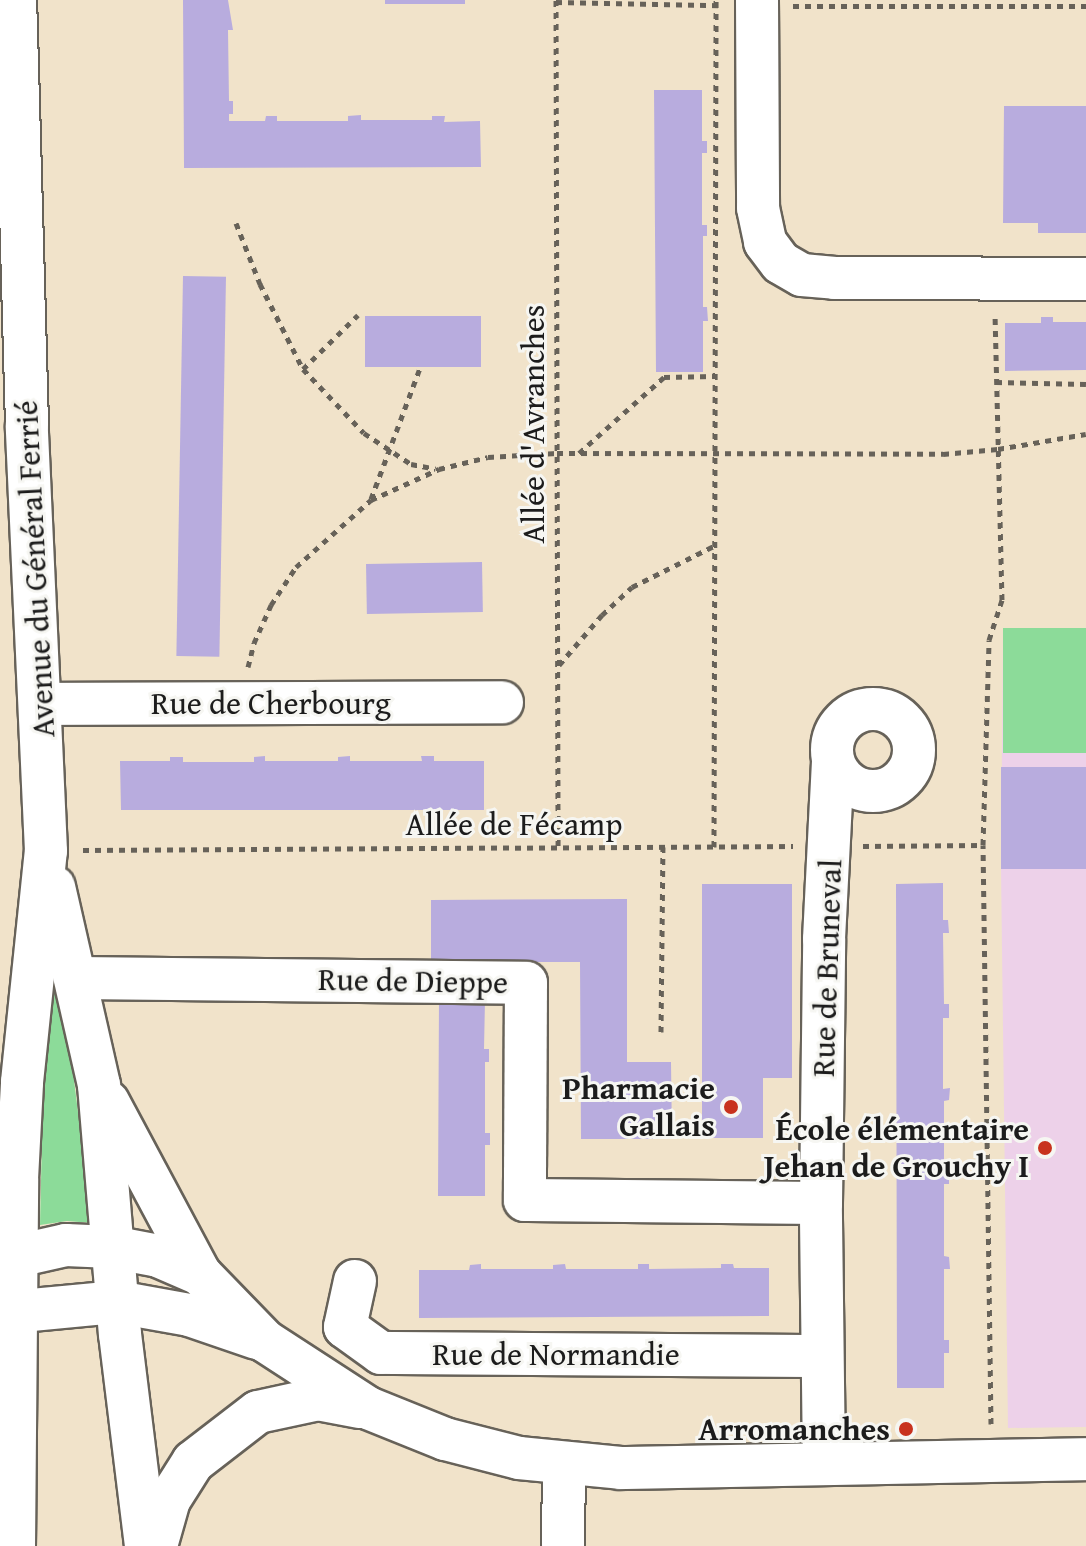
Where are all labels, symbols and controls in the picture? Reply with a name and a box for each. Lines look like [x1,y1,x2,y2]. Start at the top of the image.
street label: Allée d'Avranches [514,305,552,543]
street label: Avenue du Général Ferrié [7,399,63,739]
street label: Rue de Cherbourg [151,684,391,722]
street label: Allée de Fécamp [406,805,622,843]
street label: Rue de Bruneval [804,858,850,1078]
street label: Rue de Dieppe [318,960,508,1002]
place label: Pharmacie Gallais [562,1070,715,1145]
marker: Pharmacie Gallais [722,1098,740,1116]
place label: École élémentaire Jehan de Grouchy I [763,1111,1029,1186]
marker: École élémentaire Jehan de Grouchy I [1036,1139,1054,1157]
street label: Rue de Normandie [432,1335,680,1373]
place label: Arromanches [698,1410,890,1448]
marker: Arromanches [897,1420,915,1438]

